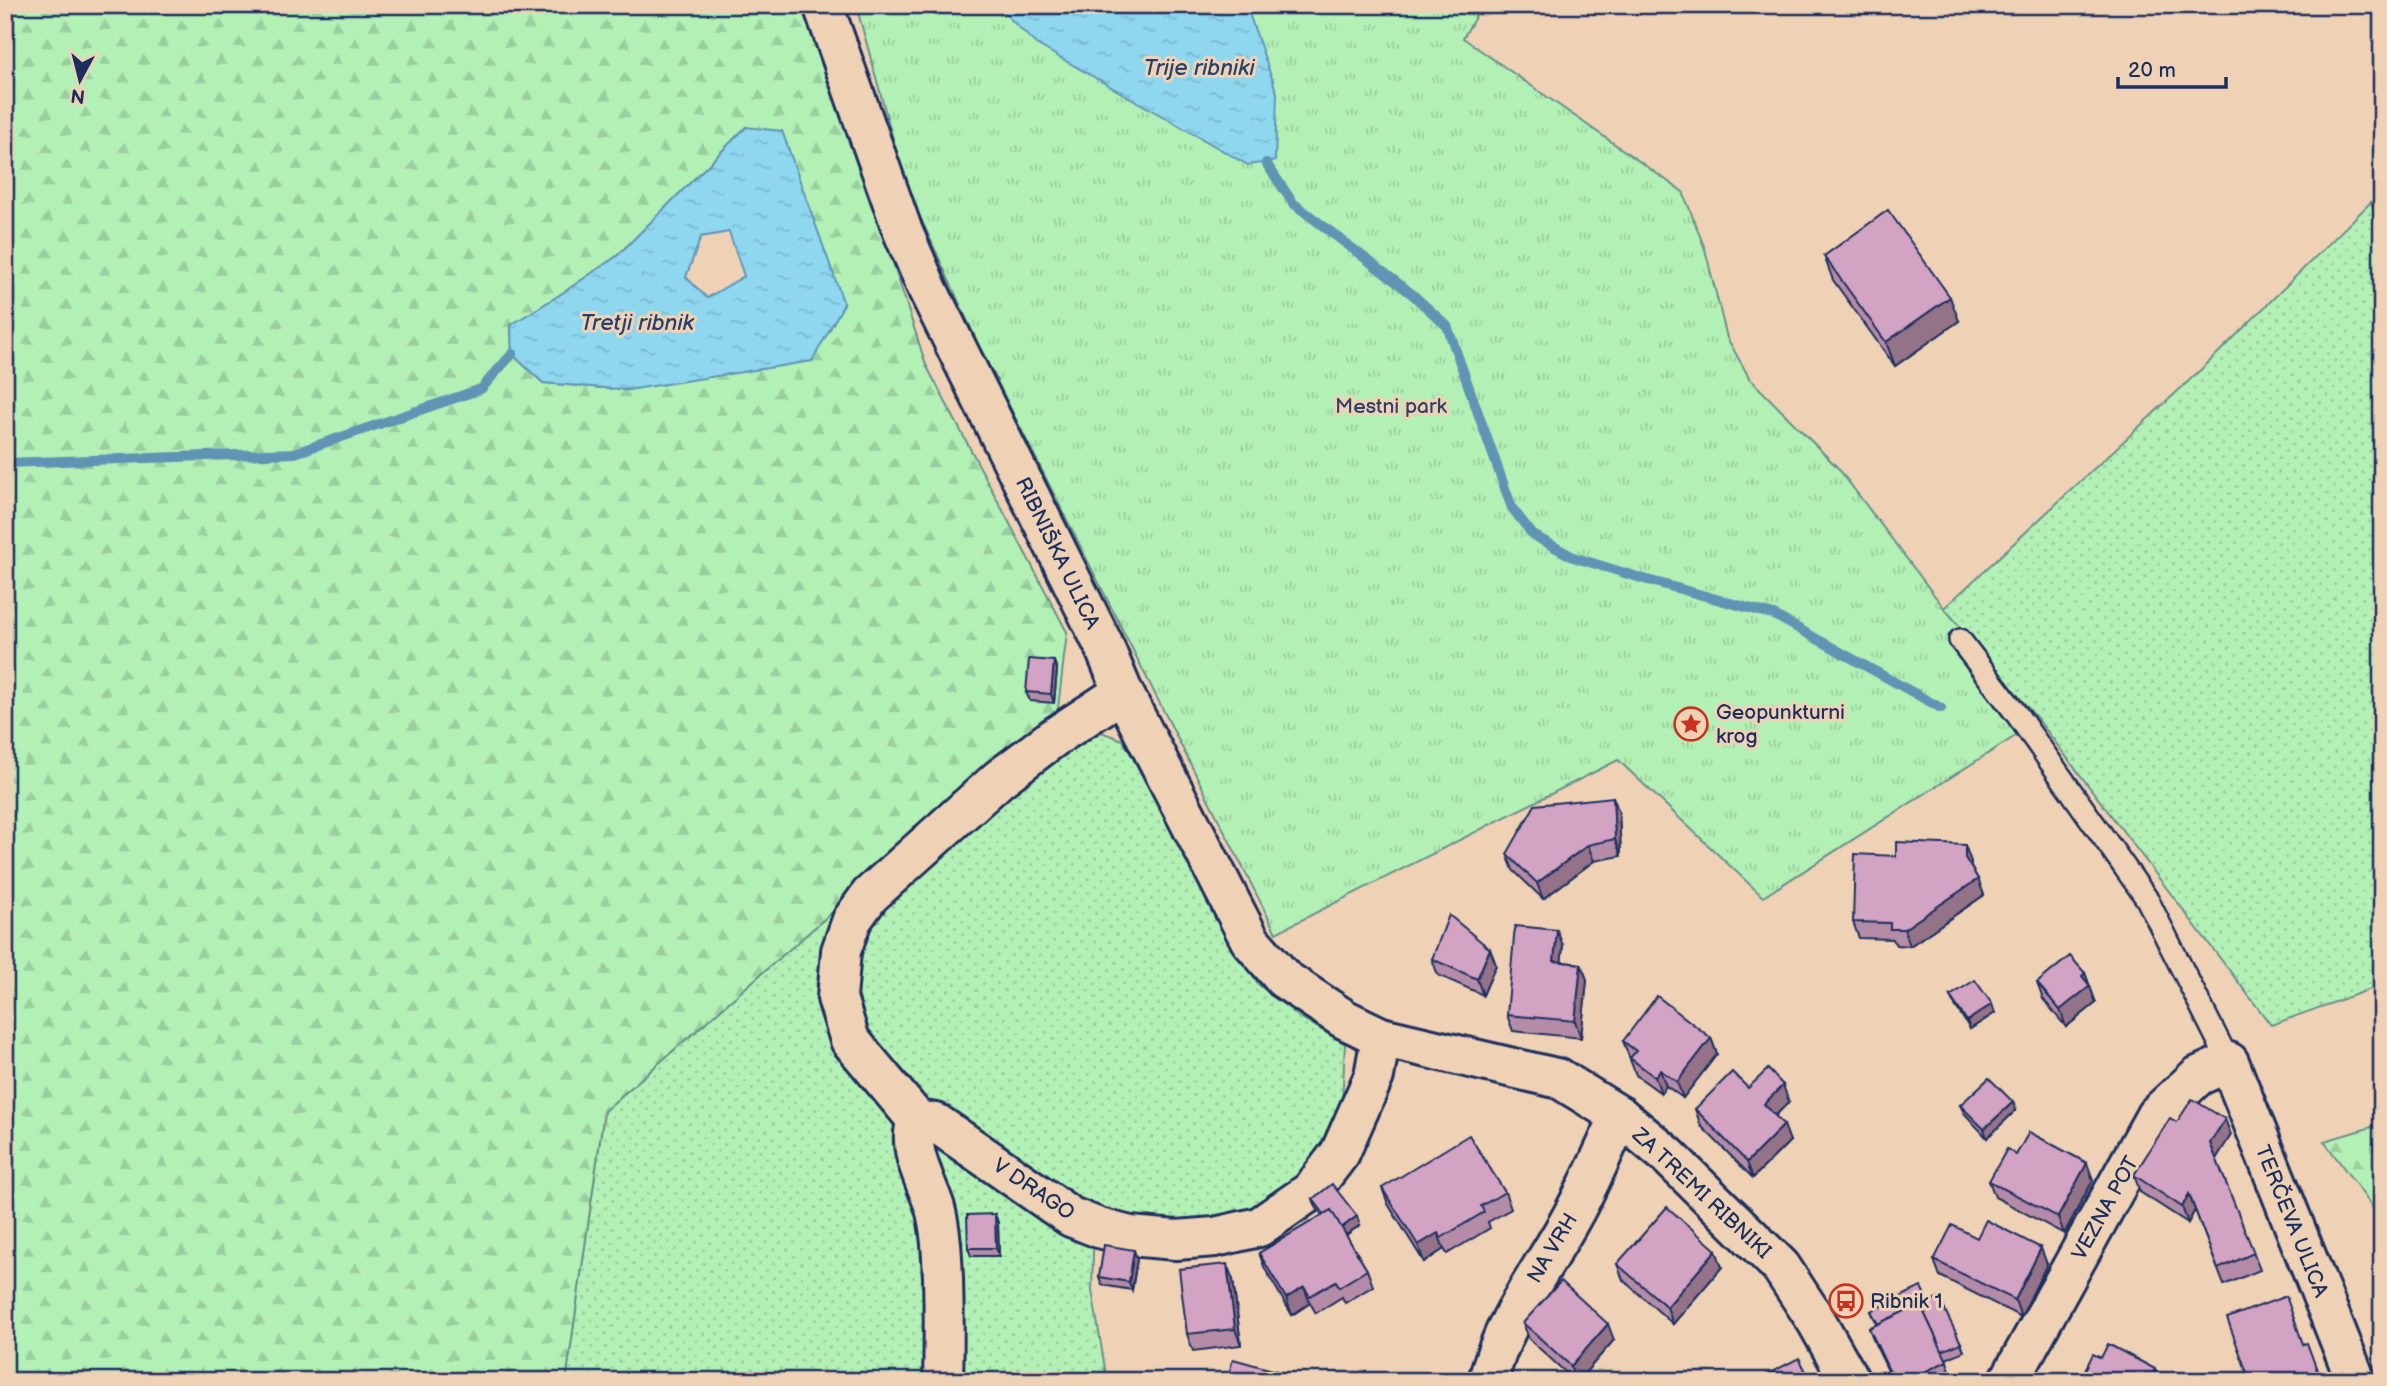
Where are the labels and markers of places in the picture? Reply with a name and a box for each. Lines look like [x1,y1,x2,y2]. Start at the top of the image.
place label: Geopunkturni krog [1716,700,1845,749]
place icon: Geopunkturni krog [1672,705,1710,743]
bus stop icon: Ribnik 1 [1827,1282,1865,1320]
place label: Ribnik 1 [1870,1289,1943,1314]

